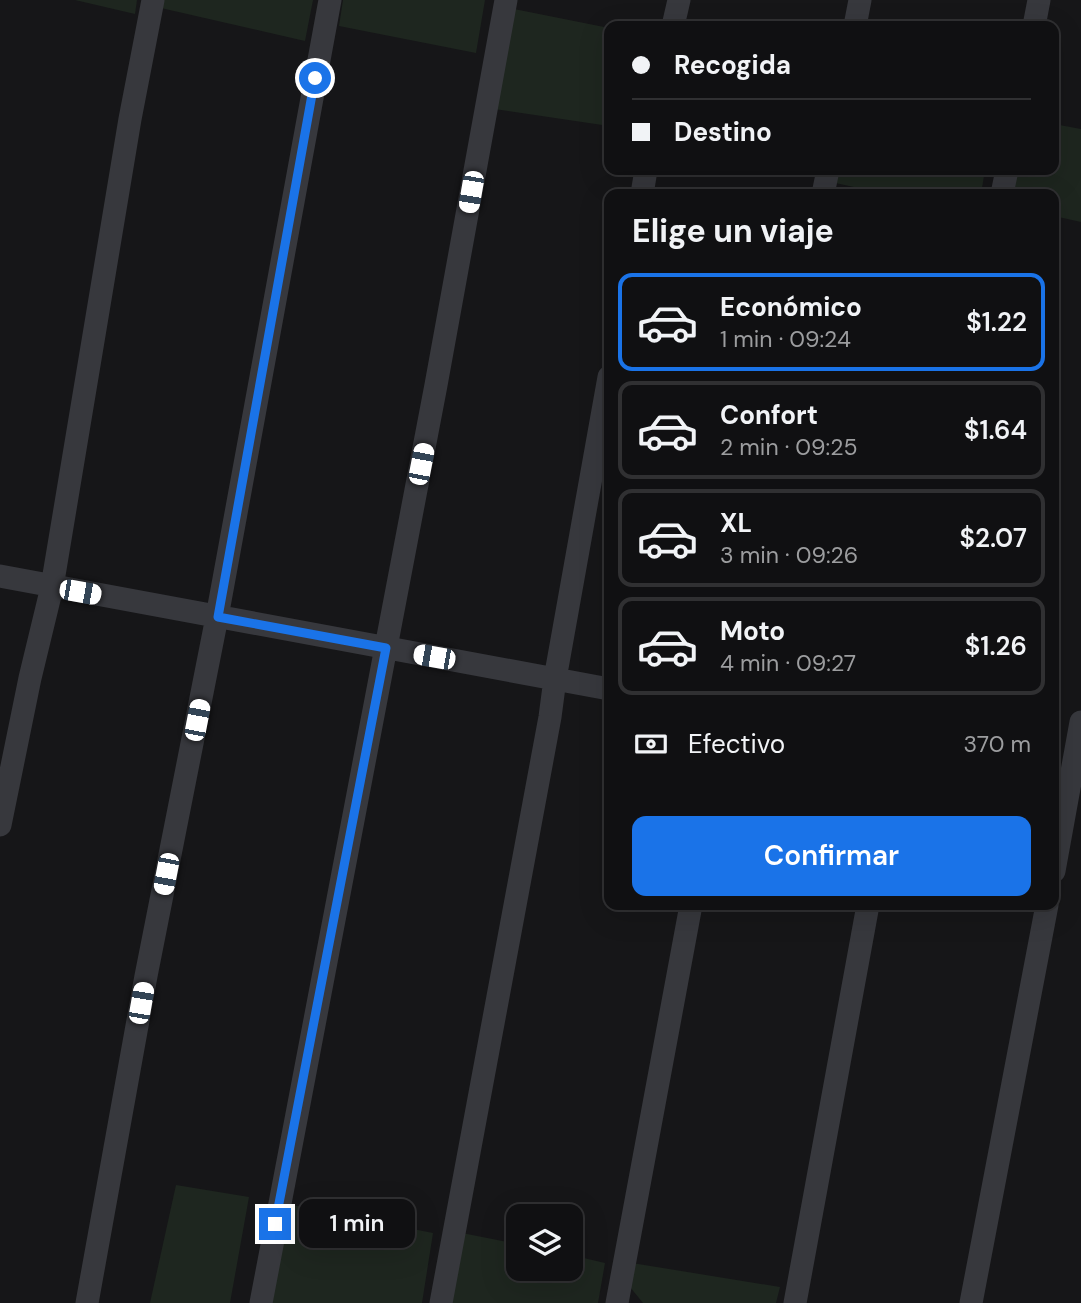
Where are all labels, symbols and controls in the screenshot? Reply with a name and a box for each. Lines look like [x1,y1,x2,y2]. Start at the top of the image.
text: Recogida [674,48,791,82]
route start [299,62,331,94]
text: Destino [674,115,772,149]
car [458,169,485,215]
text: Elige un viaje [632,210,834,252]
text: Económico [720,290,862,324]
icon: car [636,291,699,354]
text: $1.22 [966,305,1027,339]
text: 1 min · 09:24 [720,324,851,354]
text: Confort [720,398,818,432]
icon: car [636,399,699,462]
text: $1.64 [964,413,1027,447]
text: 2 min · 09:25 [720,432,857,462]
car [407,441,436,487]
text: XL [720,506,752,540]
icon: car [636,507,699,570]
text: $2.07 [960,521,1027,555]
text: 3 min · 09:26 [720,540,858,570]
car [58,578,103,606]
text: Moto [720,614,785,648]
icon: car [636,615,699,678]
text: $1.26 [965,629,1027,663]
car [412,643,457,671]
text: 4 min · 09:27 [720,648,856,678]
car [183,697,212,743]
icon: cash [632,725,670,763]
text: Efectivo [688,727,785,761]
text: 370 m [963,729,1031,759]
button: Confirmar [632,816,1031,896]
car [152,851,181,897]
car [128,980,155,1026]
callout: 1 min [300,1200,415,1248]
map controls [506,1204,583,1281]
button: layers [506,1204,583,1281]
route end [259,1208,291,1240]
text: 1 min [330,1208,384,1238]

